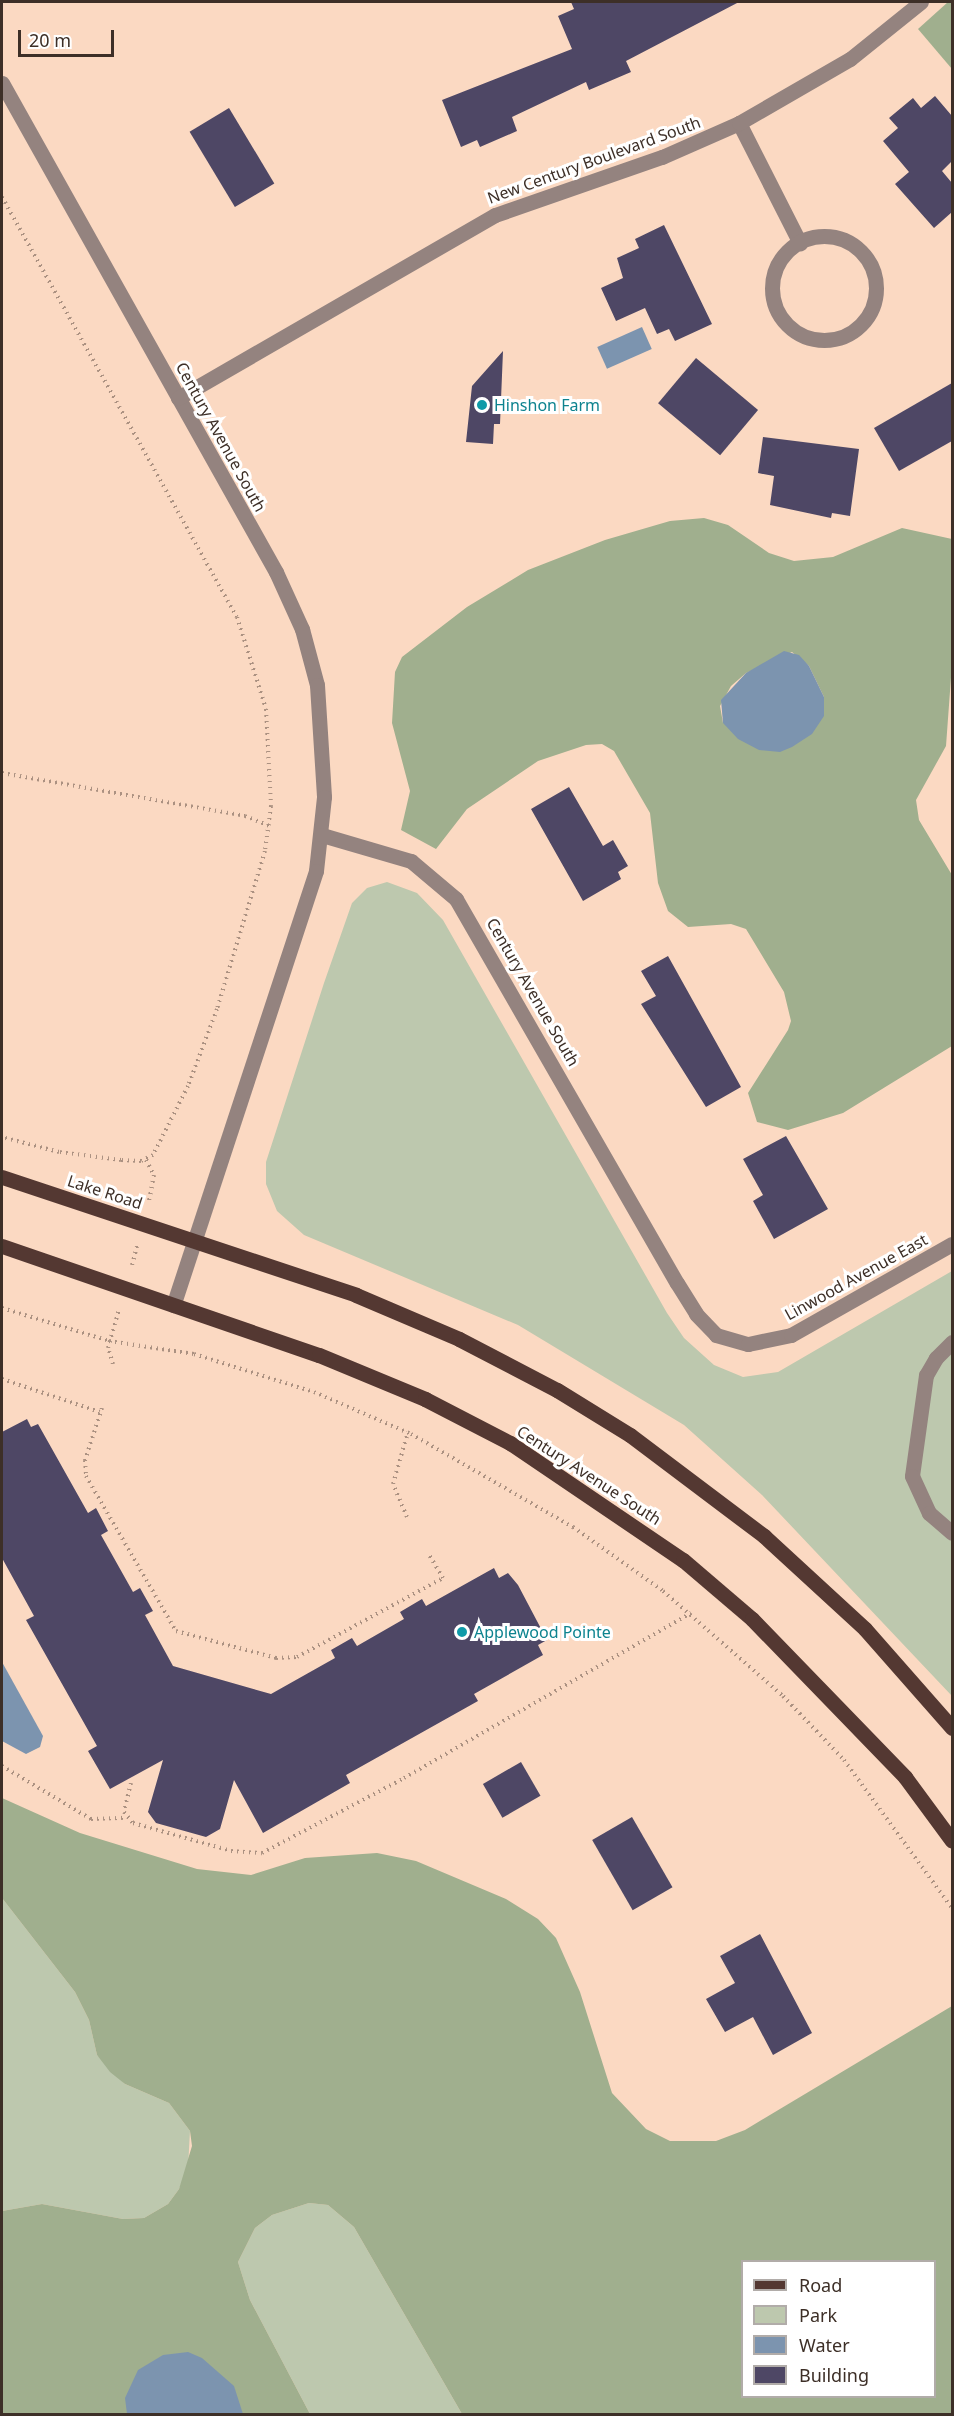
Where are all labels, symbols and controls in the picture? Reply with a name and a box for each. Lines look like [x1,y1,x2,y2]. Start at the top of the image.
scale bar [21,18,117,56]
text: 20 m [29,28,71,52]
street label: New Century Boulevard South [485,112,703,208]
street label: Century Avenue South [172,359,270,515]
place label: Hinshon Farm [494,395,600,415]
marker: Hinshon Farm [475,398,489,412]
street label: Century Avenue South [483,914,583,1070]
street label: Lake Road [65,1171,145,1213]
street label: Linwood Avenue East [781,1230,931,1324]
street label: Century Avenue South [513,1421,665,1529]
place label: Applewood Pointe [474,1622,611,1642]
marker: Applewood Pointe [455,1625,469,1639]
legend [741,2260,936,2398]
text: Road [799,2273,842,2297]
text: Park [799,2303,837,2327]
text: Water [799,2333,850,2357]
text: Building [799,2363,869,2387]

